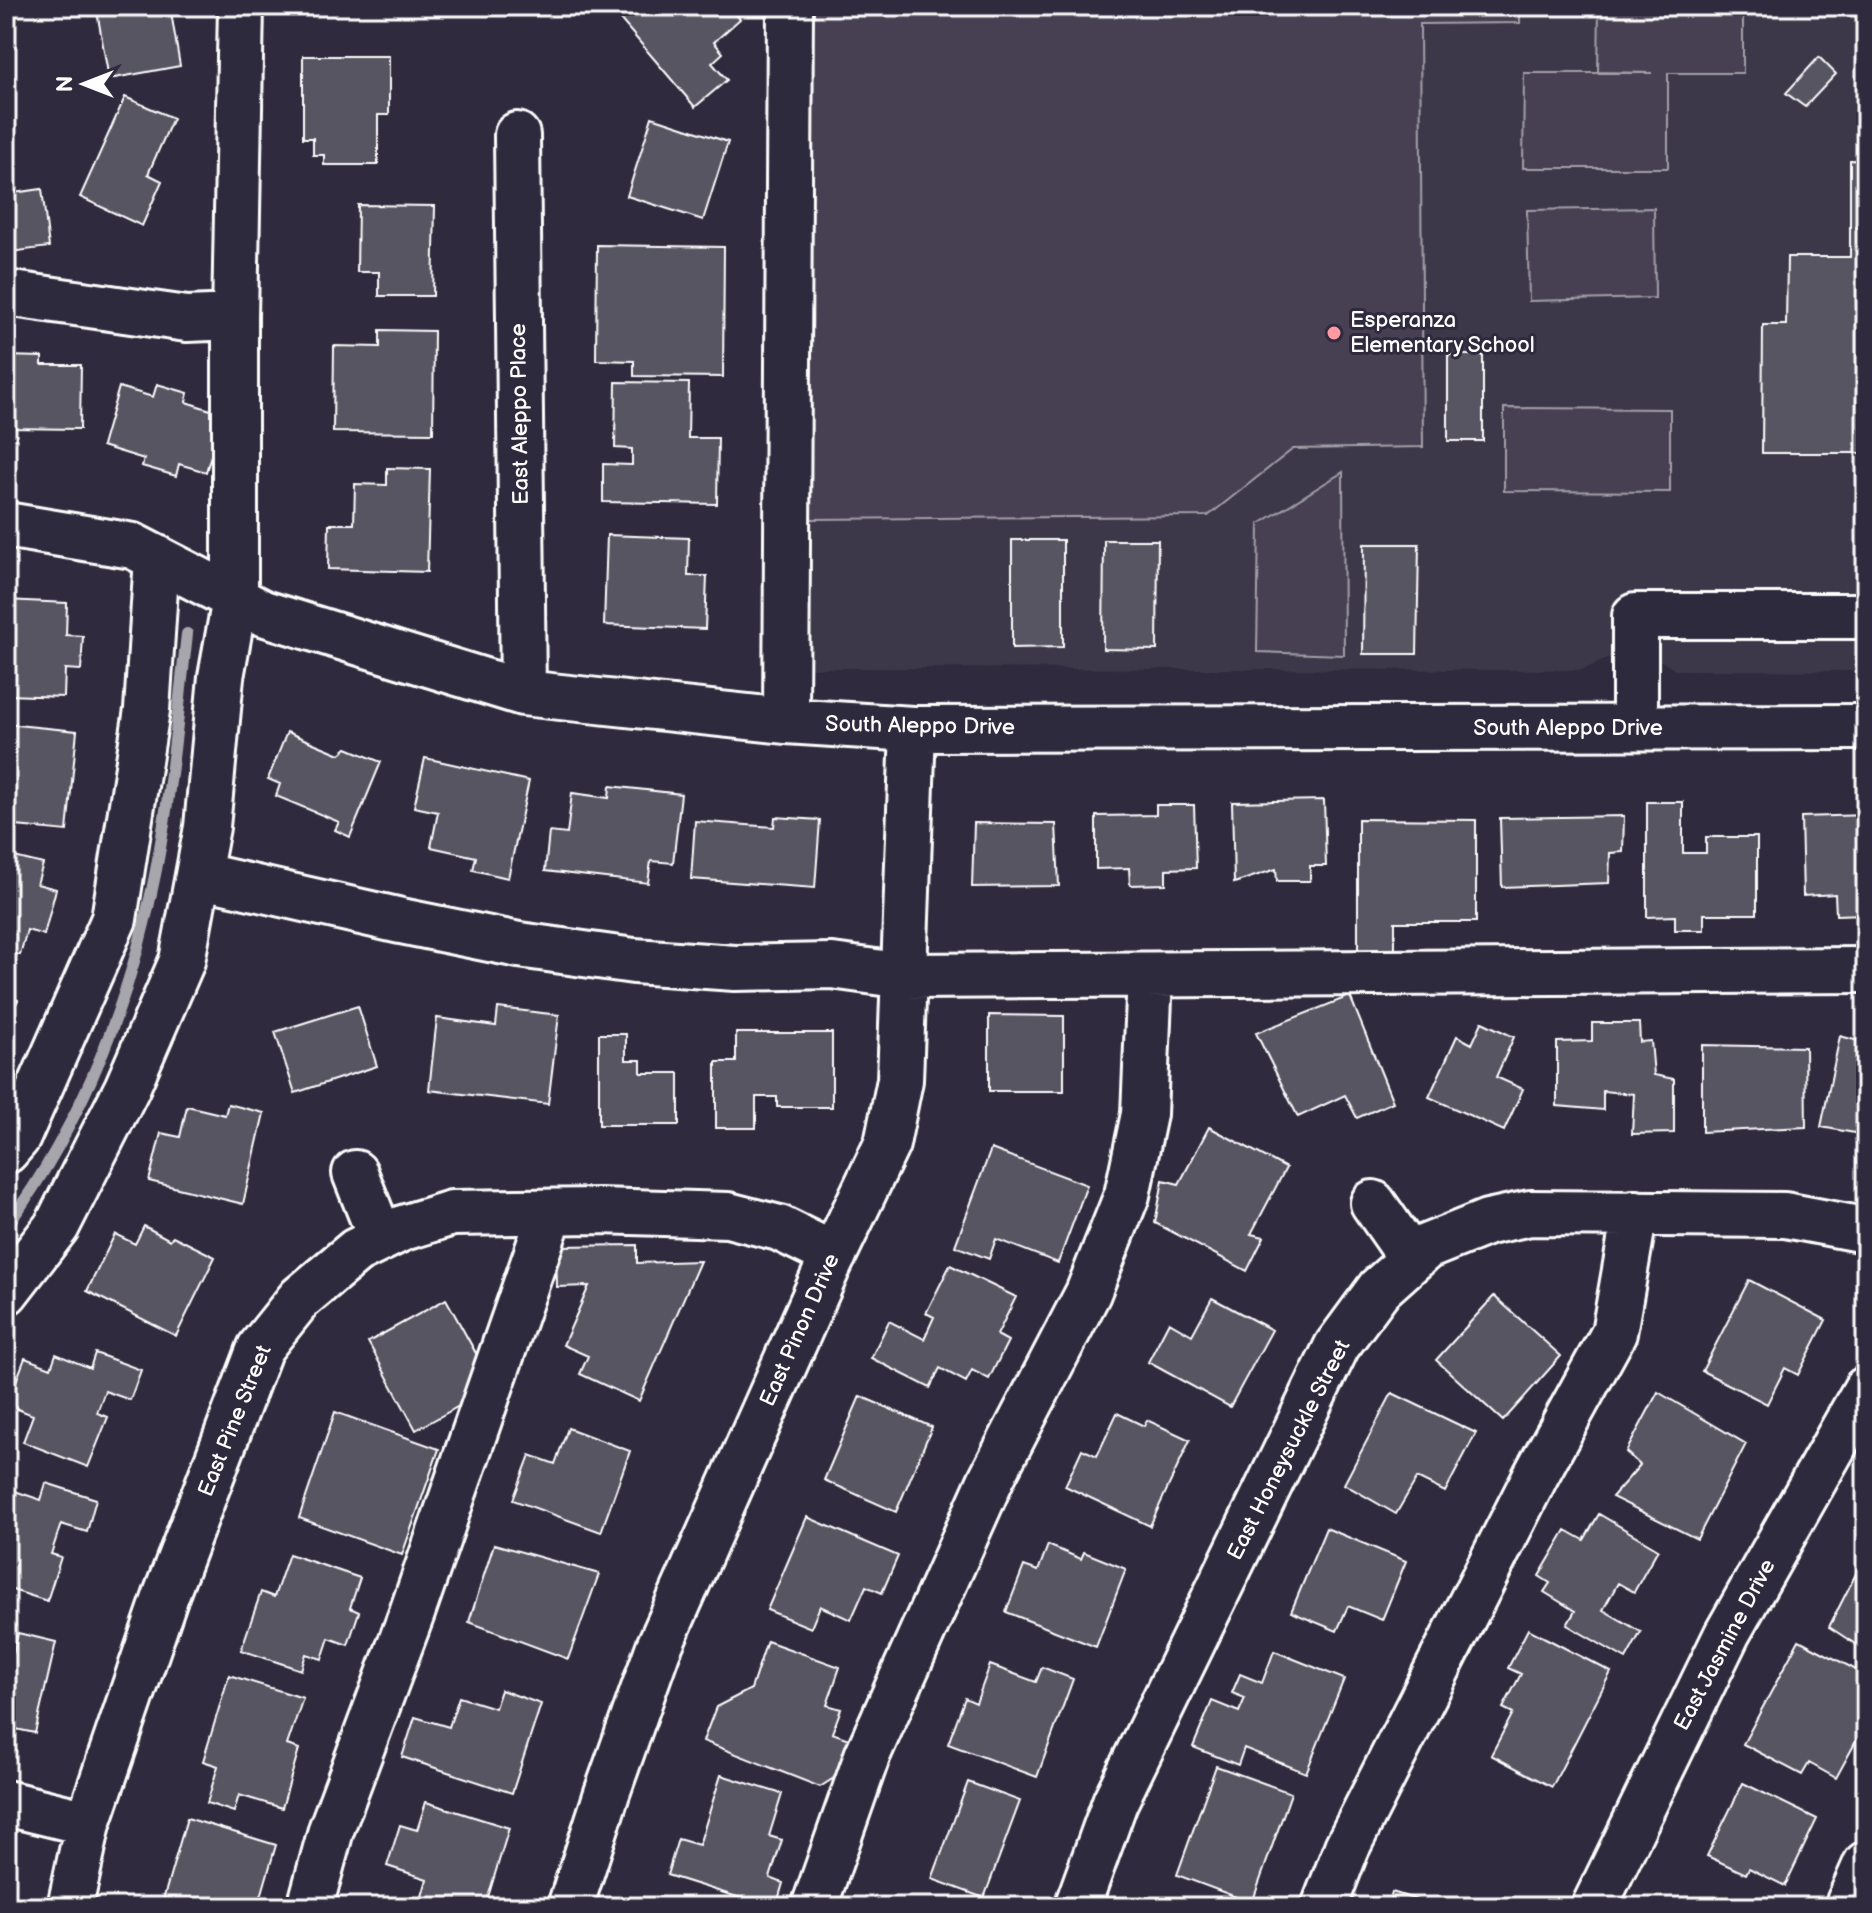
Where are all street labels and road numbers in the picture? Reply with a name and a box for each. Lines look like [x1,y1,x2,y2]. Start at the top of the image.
street label: East Aleppo Place [505,323,535,505]
street label: South Aleppo Drive [825,711,1015,741]
street label: South Aleppo Drive [1473,715,1663,742]
street label: East Pinon Drive [754,1249,846,1411]
street label: East Honeysuckle Street [1222,1335,1356,1565]
street label: East Pine Street [192,1341,278,1501]
street label: East Jasmine Drive [1668,1555,1782,1735]

